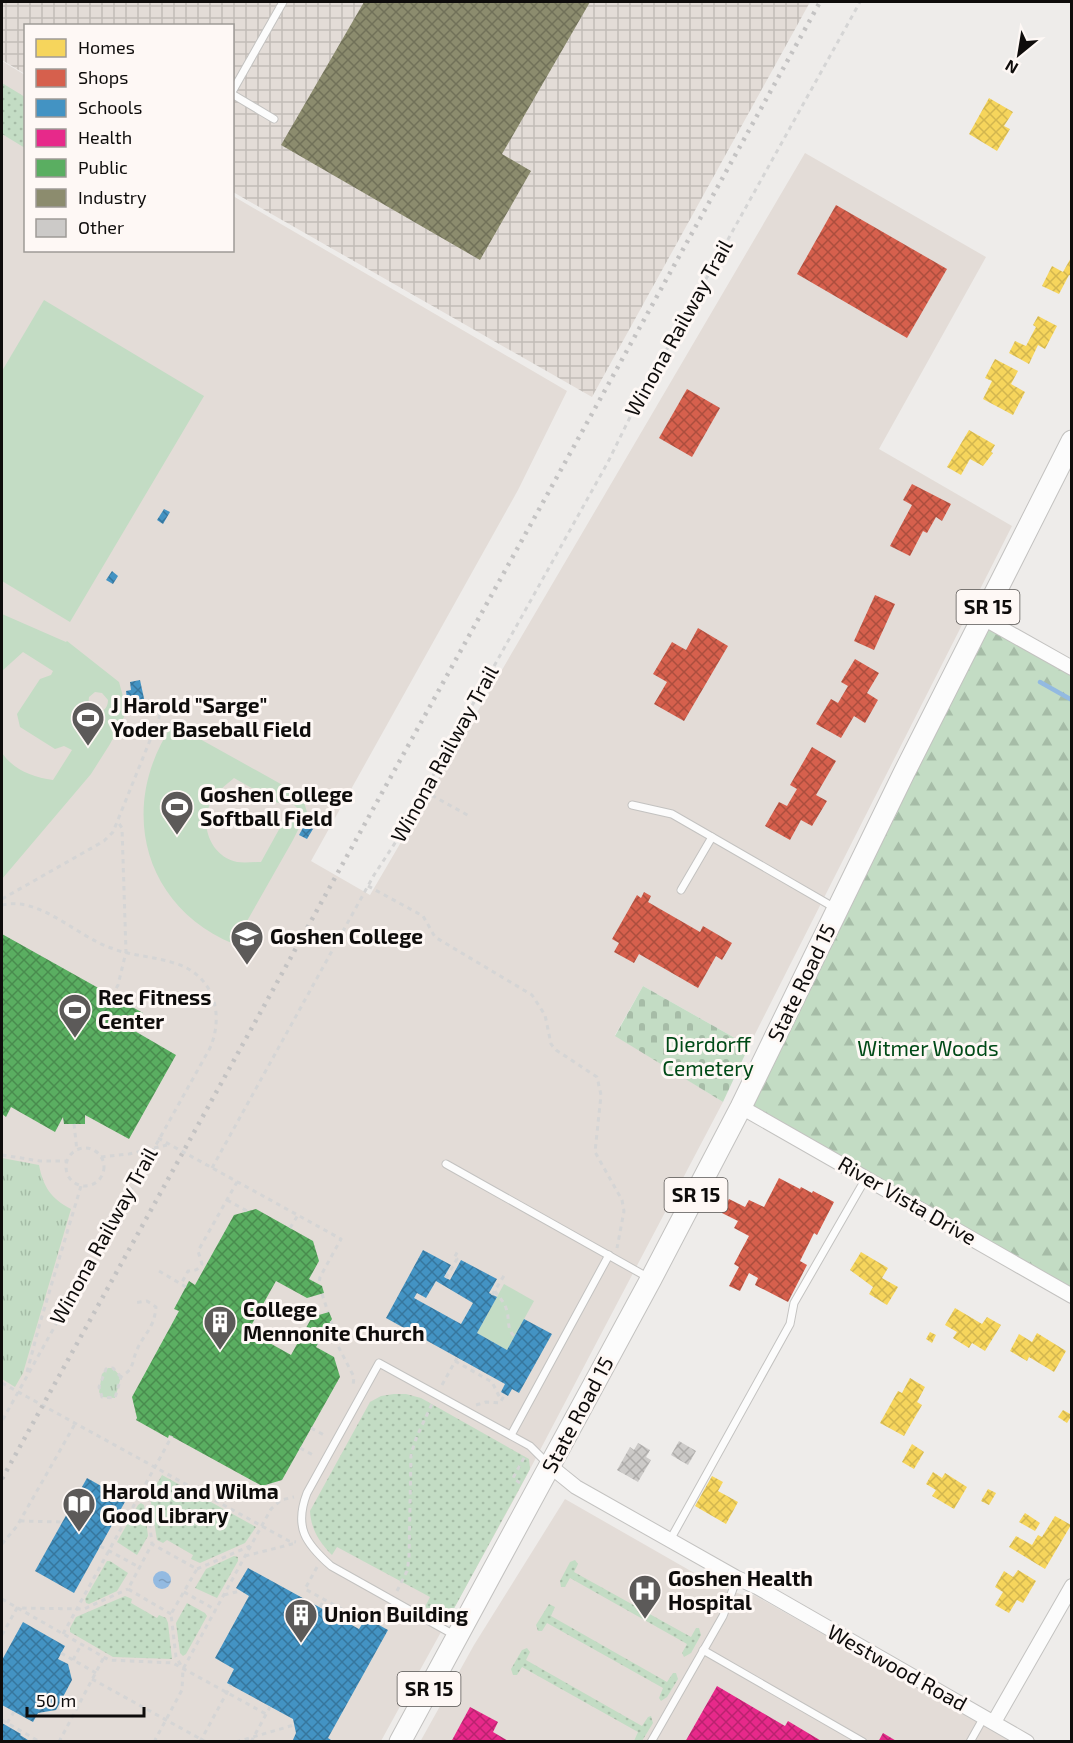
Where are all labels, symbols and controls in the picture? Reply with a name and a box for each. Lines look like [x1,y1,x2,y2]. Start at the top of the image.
legend [24,24,234,252]
north arrow [989,24,1049,84]
text: Homes [78,36,135,58]
text: N [1001,56,1021,79]
text: Shops [78,66,128,88]
text: Schools [78,96,142,118]
text: Health [78,126,132,148]
text: Public [78,156,128,178]
text: Industry [78,186,147,208]
text: Other [78,216,124,238]
street label: Winona Railway Trail [619,234,737,420]
road number: SR 15 [956,590,1020,624]
street label: Winona Railway Trail [385,660,503,846]
place label: J Harold "Sarge" Yoder Baseball Field [111,692,312,741]
sports icon: J Harold "Sarge" Yoder Baseball Field [70,700,106,747]
place label: Goshen College Softball Field [200,781,353,830]
sports icon: Goshen College Softball Field [159,789,195,836]
school or university icon: Goshen College [229,919,265,966]
street label: State Road 15 [761,919,840,1045]
place label: Goshen College [270,923,423,948]
place label: Rec Fitness Center [98,984,211,1033]
sports icon: Rec Fitness Center [57,992,93,1039]
park label: Dierdorff Cemetery [662,1031,754,1080]
park label: Witmer Woods [857,1035,999,1060]
street label: Winona Railway Trail [44,1142,162,1328]
street label: River Vista Drive [834,1150,981,1249]
road number: SR 15 [664,1178,728,1212]
place label: College Mennonite Church [243,1296,425,1345]
building icon: College Mennonite Church [202,1304,238,1351]
street label: State Road 15 [536,1352,618,1477]
place label: Harold and Wilma Good Library [102,1478,279,1528]
library icon: Harold and Wilma Good Library [61,1486,97,1533]
place label: Goshen Health Hospital [668,1565,813,1614]
hospital icon: Goshen Health Hospital [627,1573,663,1620]
building icon: Union Building [283,1597,319,1644]
place label: Union Building [324,1601,468,1626]
street label: Westwood Road [824,1618,972,1715]
road number: SR 15 [398,1672,460,1706]
scale bar [27,1680,144,1718]
text: 50 m [36,1689,76,1711]

